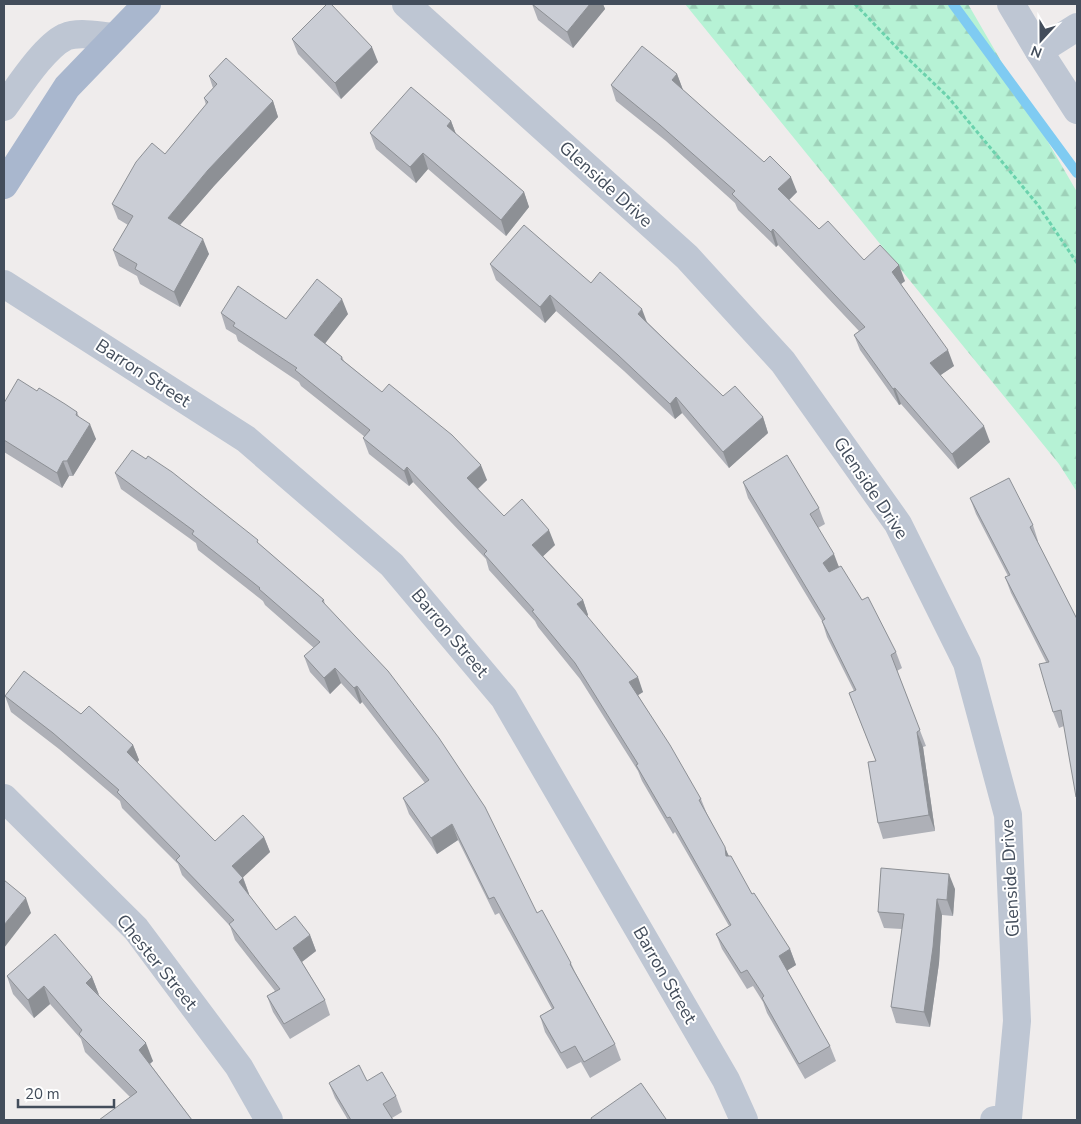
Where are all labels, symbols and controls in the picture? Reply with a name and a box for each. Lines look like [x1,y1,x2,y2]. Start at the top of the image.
north arrow [1016,15,1066,65]
text: N [1028,41,1045,62]
street label: Glenside Drive [554,135,658,233]
street label: Barron Street [91,333,196,413]
street label: Glenside Drive [828,432,914,544]
street label: Barron Street [406,584,494,683]
street label: Glenside Drive [995,818,1025,938]
street label: Chester Street [111,909,203,1015]
street label: Barron Street [627,922,703,1029]
scale bar [18,1076,114,1108]
text: 20 m [25,1084,60,1104]

